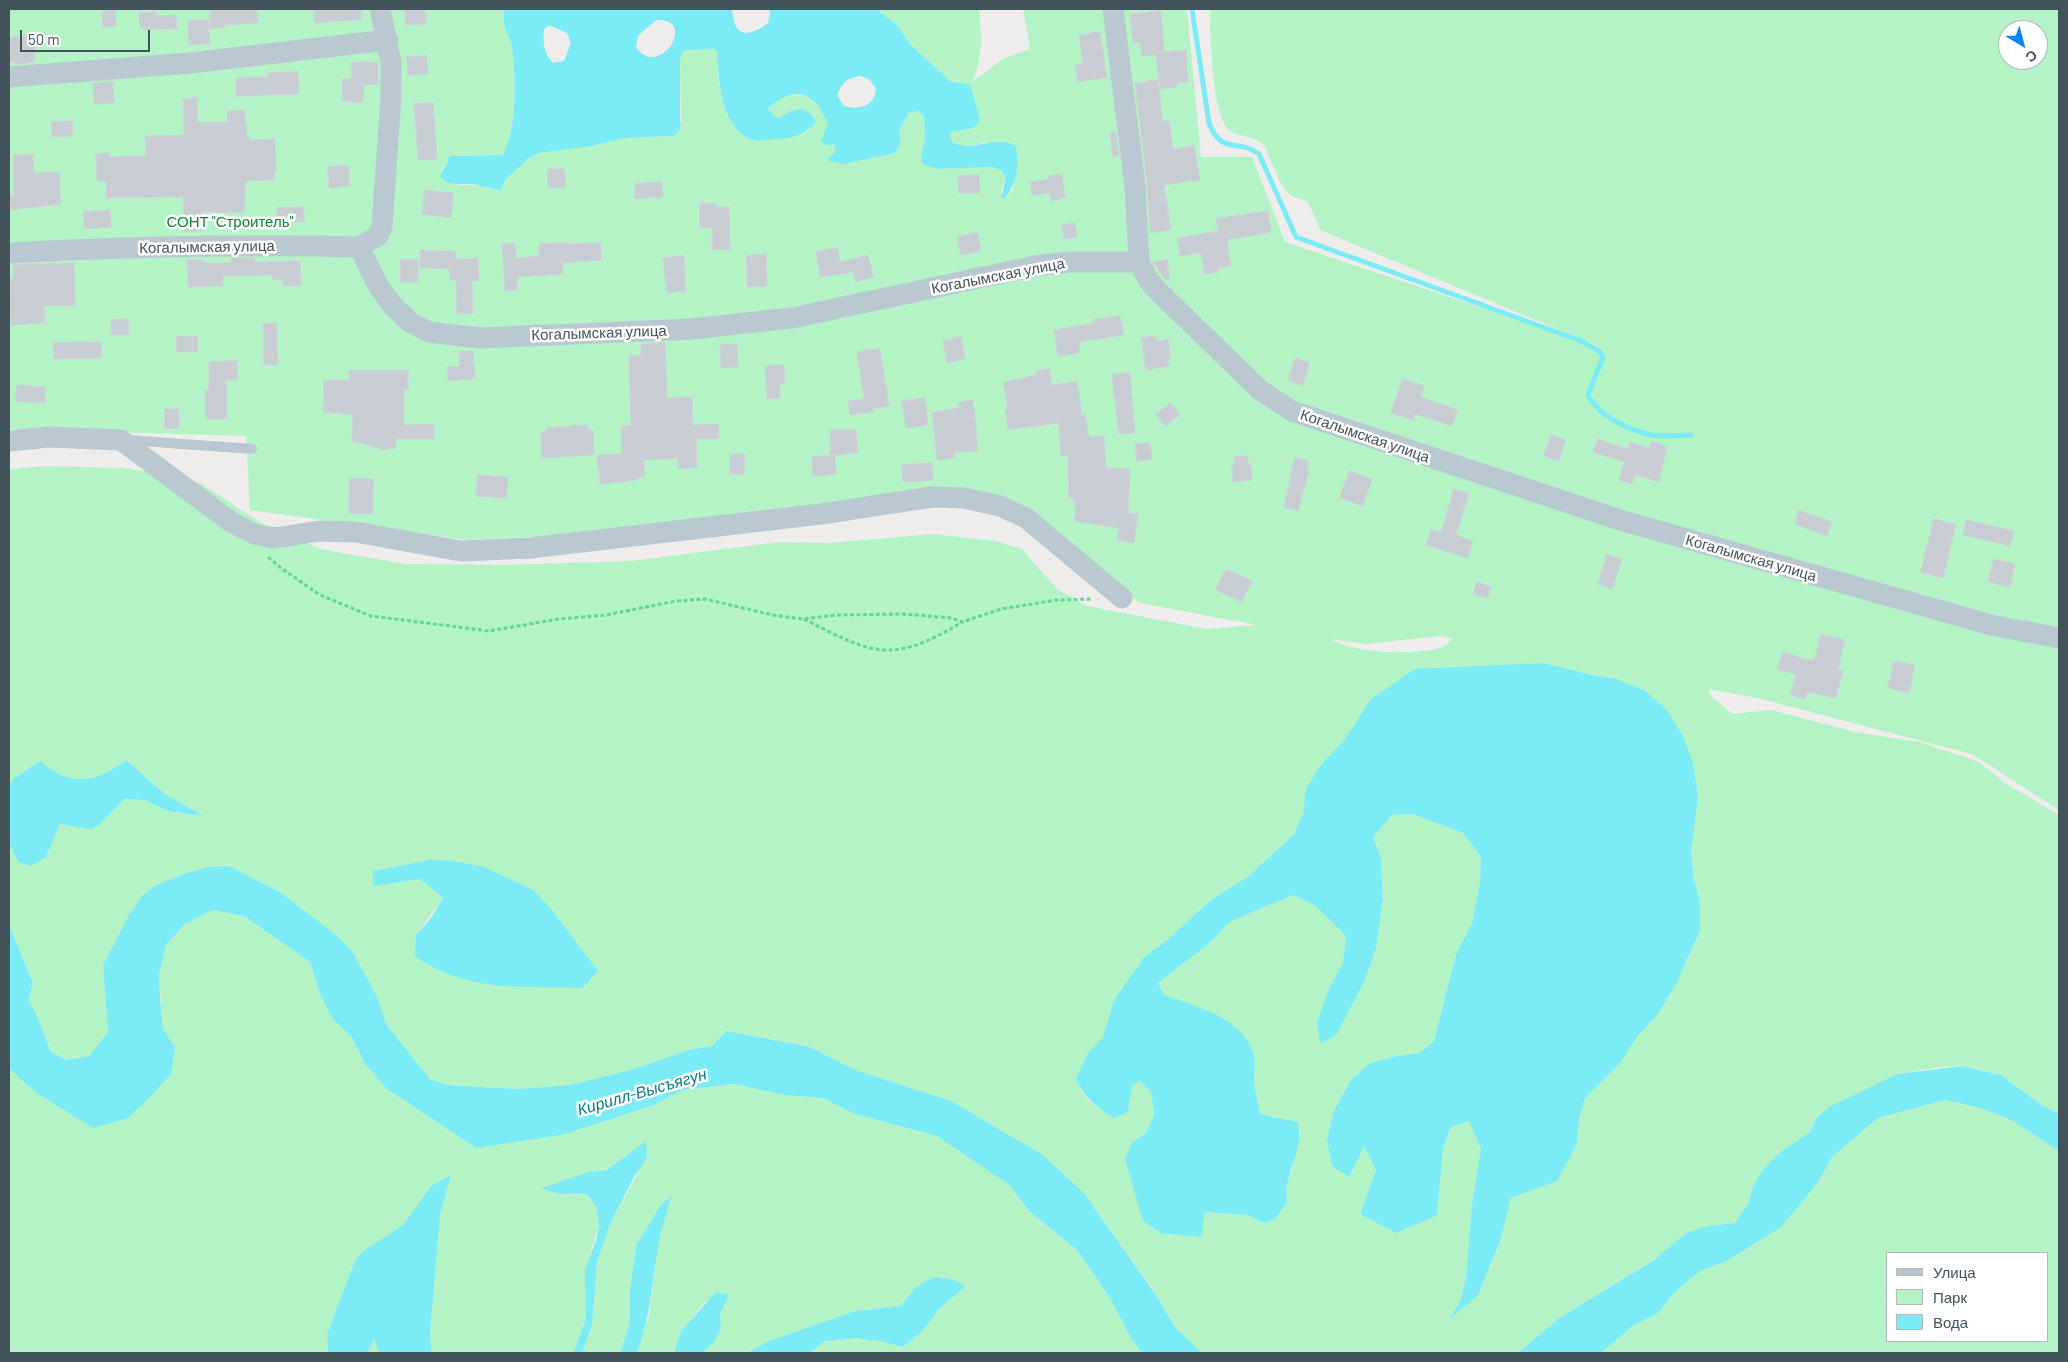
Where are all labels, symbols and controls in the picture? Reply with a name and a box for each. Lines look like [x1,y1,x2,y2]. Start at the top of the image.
scale bar [22,20,152,52]
north arrow [1998,20,2048,70]
text: 50 m [28,30,60,48]
text: С [2023,47,2041,66]
park label: СОНТ "Строитель" [167,213,293,231]
street label: Когалымская улица [139,237,275,257]
street label: Когалымская улица [930,254,1066,298]
street label: Когалымская улица [531,322,667,344]
street label: Когалымская улица [1298,405,1432,467]
street label: Когалымская улица [1683,531,1819,585]
water label: Кирилл-Высъягун [575,1064,709,1120]
legend [1886,1252,2048,1342]
text: Улица [1933,1263,1976,1281]
text: Парк [1933,1288,1967,1306]
text: Вода [1933,1313,1968,1331]

